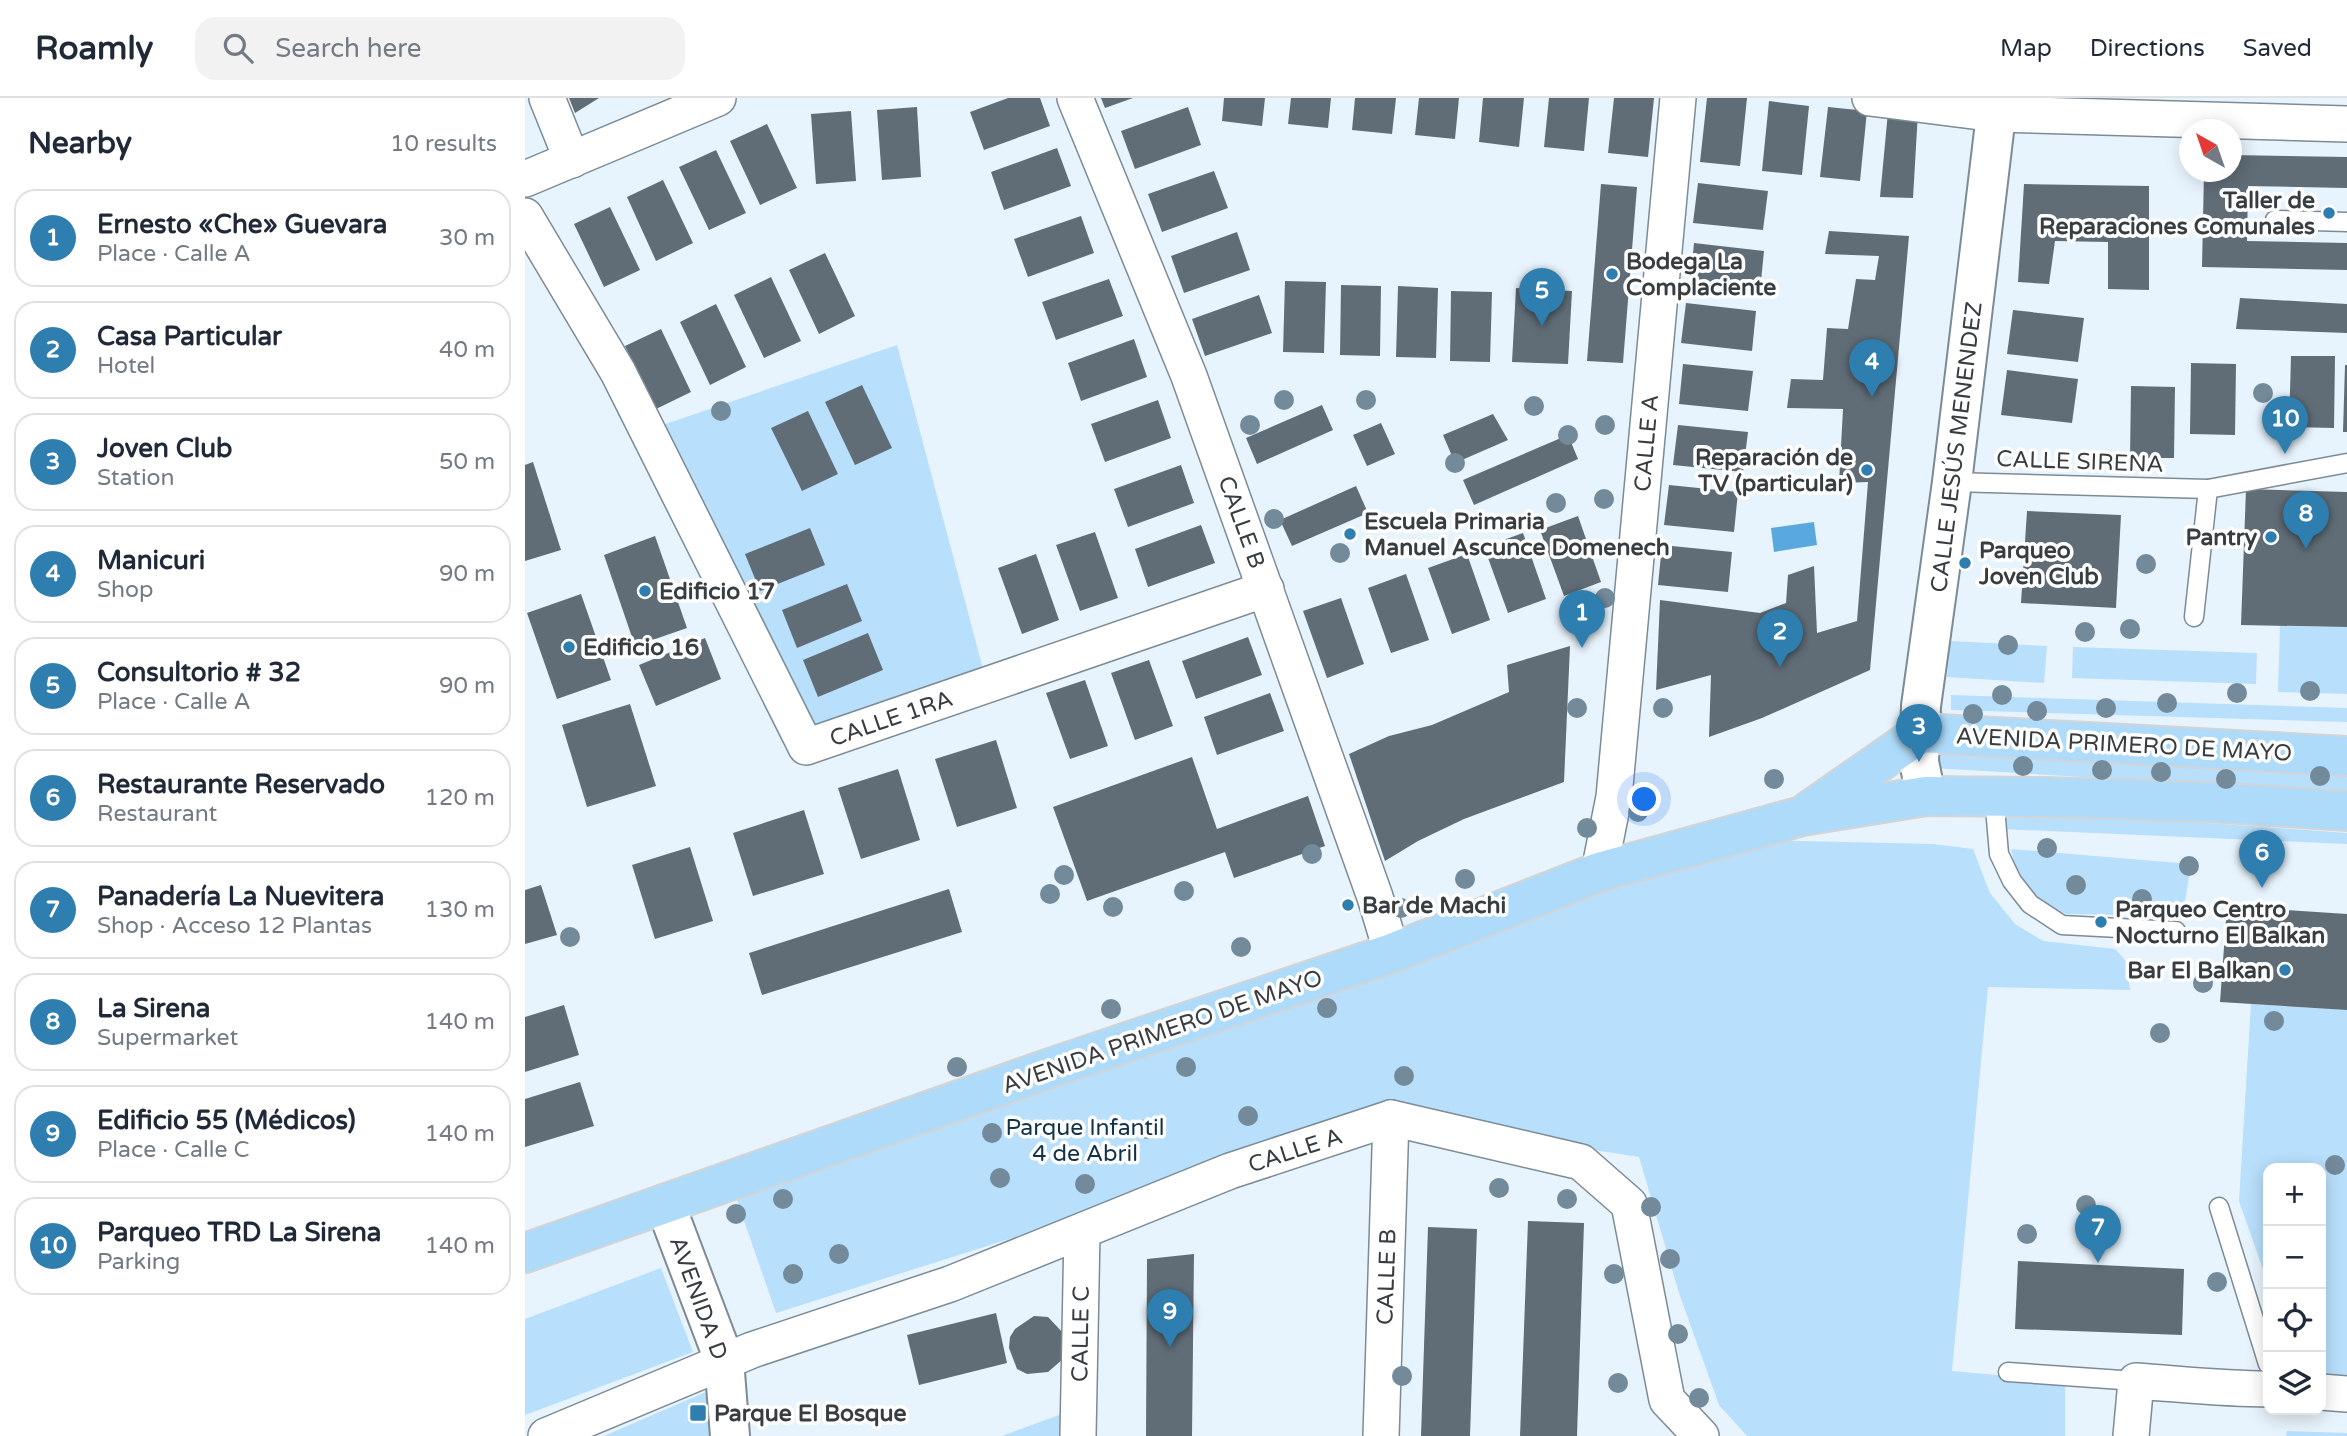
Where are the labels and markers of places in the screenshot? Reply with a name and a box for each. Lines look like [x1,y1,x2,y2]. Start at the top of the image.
place label: Taller de Reparaciones Comunales [2039,187,2315,241]
marker: Taller de Reparaciones Comunales [2321,205,2337,221]
place label: Bodega La Complaciente [1626,248,1776,302]
marker: Bodega La Complaciente [1604,266,1620,282]
pin: 5 [1519,268,1565,326]
pin: 4 [1849,339,1895,397]
pin: 10 [2262,396,2308,454]
place label: Reparación de TV (particular) [1695,444,1853,498]
marker: Reparación de TV (particular) [1859,462,1875,478]
pin: 8 [2283,491,2329,549]
place label: Escuela Primaria Manuel Ascunce Domenech [1364,508,1670,562]
place label: Pantry [2186,524,2258,552]
marker: Escuela Primaria Manuel Ascunce Domenech [1342,526,1358,542]
marker: Pantry [2263,529,2279,545]
place label: Parqueo Joven Club [1978,537,2099,591]
marker: Parqueo Joven Club [1957,555,1973,571]
place label: Edificio 17 [659,578,775,606]
marker: Edificio 17 [637,583,653,599]
pin: 1 [1559,590,1605,648]
pin: 2 [1757,609,1803,667]
place label: Edificio 16 [583,634,699,662]
marker: Edificio 16 [561,639,577,655]
pin: 3 [1896,704,1942,762]
pin: 6 [2239,830,2285,888]
place label: Bar de Machi [1362,892,1506,920]
place label: Parqueo Centro Nocturno El Balkan [2115,896,2325,950]
marker: Bar de Machi [1340,897,1356,913]
marker: Parqueo Centro Nocturno El Balkan [2093,914,2109,930]
place label: Bar El Balkan [2127,957,2271,985]
marker: Bar El Balkan [2277,962,2293,978]
pin: 7 [2075,1205,2121,1263]
pin: 9 [1147,1289,1193,1347]
place label: Parque El Bosque [714,1400,907,1428]
marker: Parque El Bosque [688,1403,708,1423]

